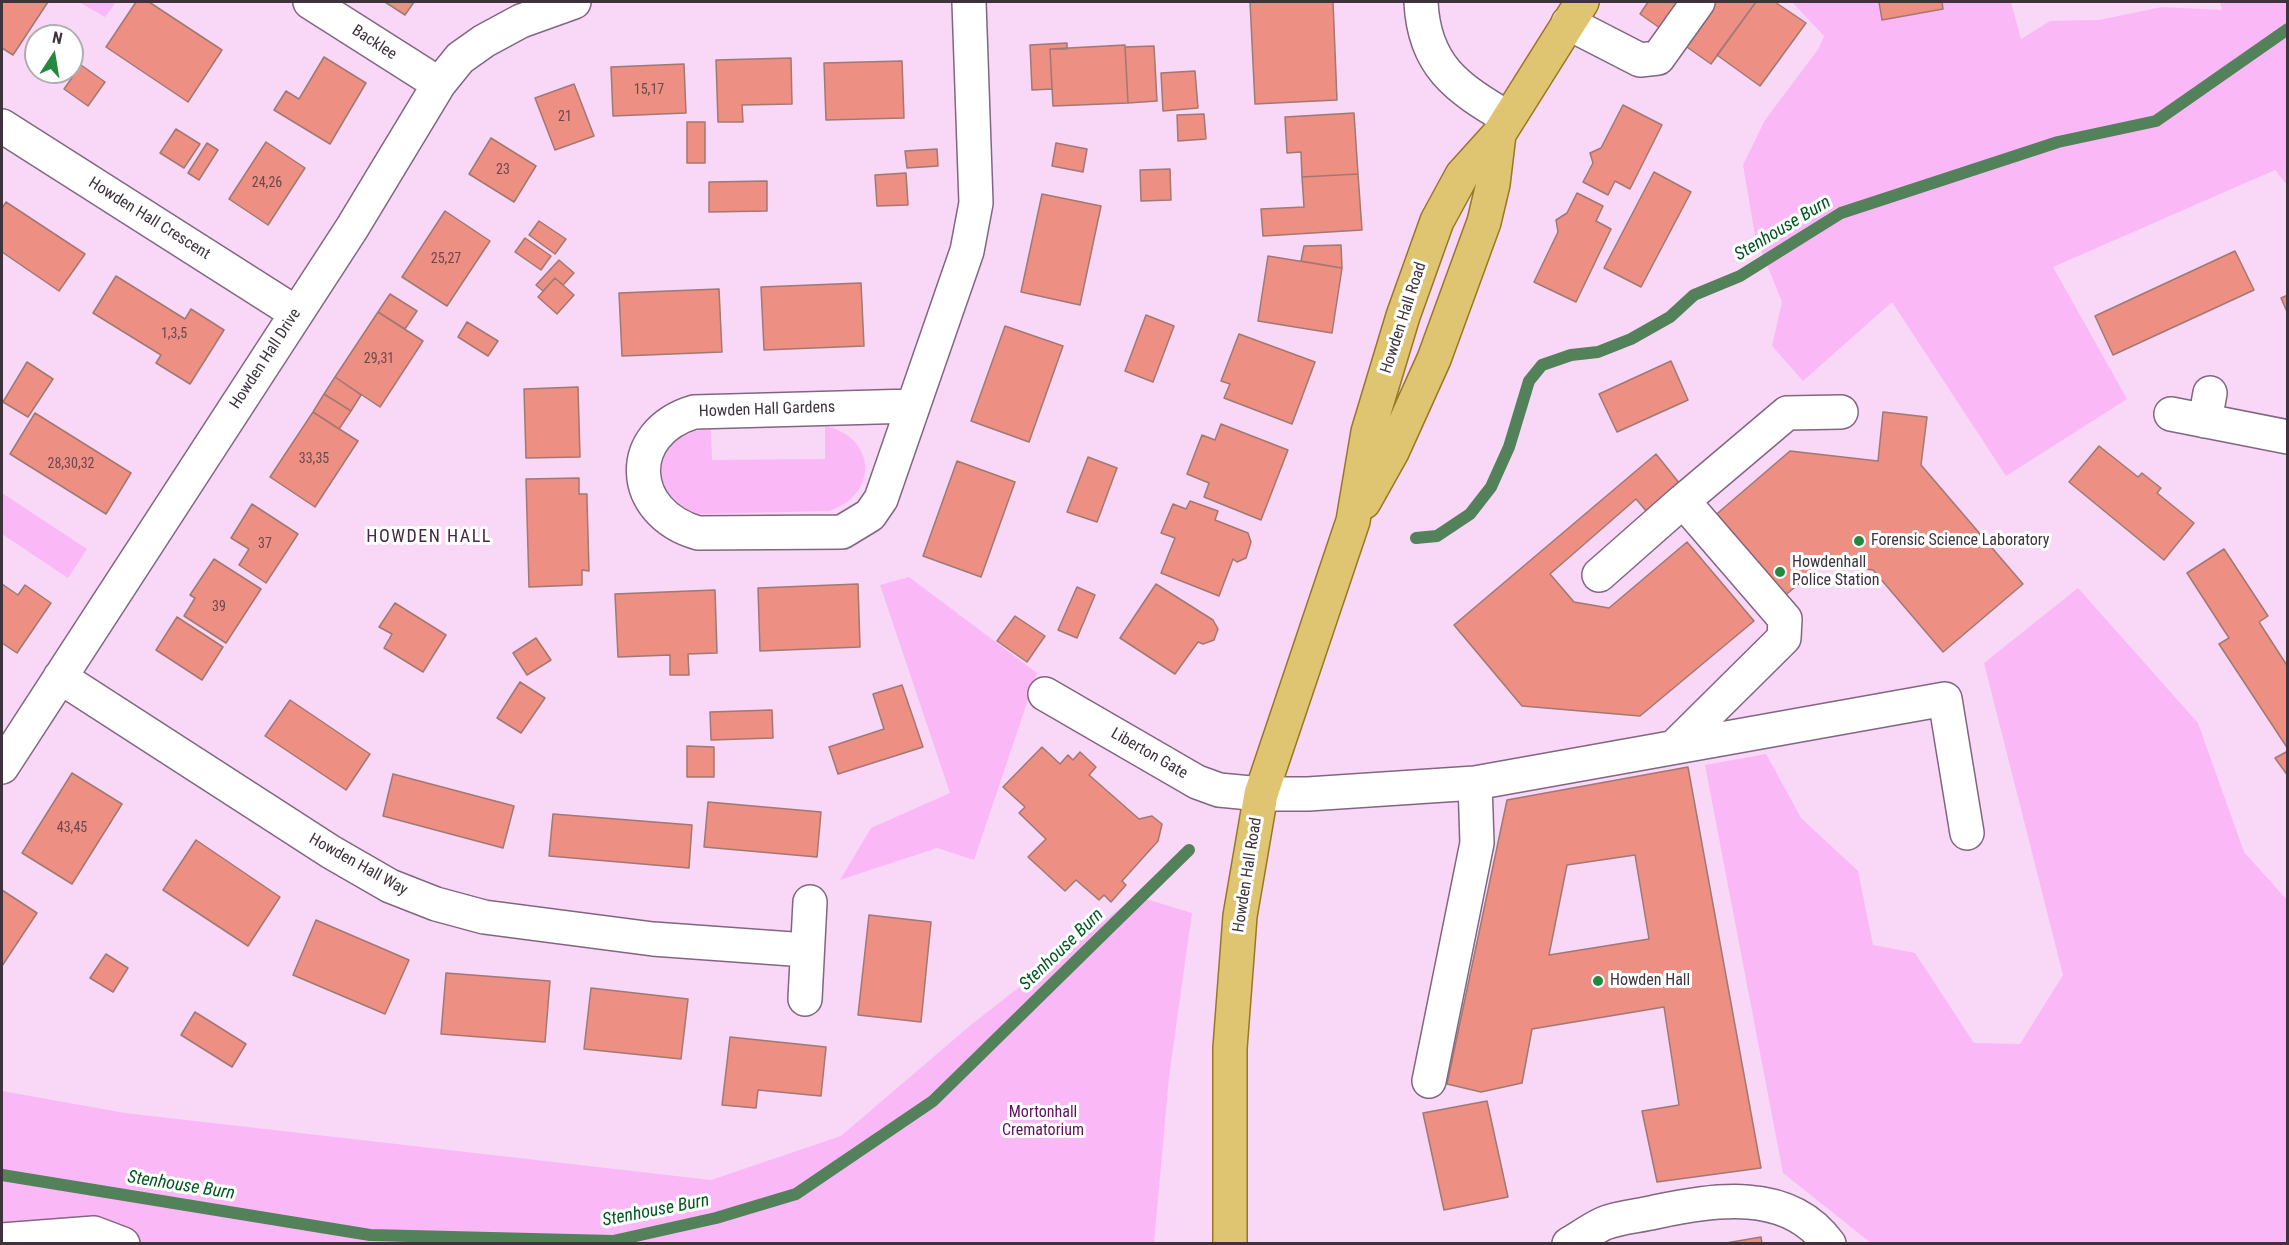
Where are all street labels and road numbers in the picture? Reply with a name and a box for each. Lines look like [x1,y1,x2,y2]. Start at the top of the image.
street label: Backlee [348,21,400,65]
street label: Howden Hall Crescent [85,174,213,264]
street label: Howden Hall Road [1377,260,1431,376]
street label: Howden Hall Drive [226,305,306,413]
street label: Howden Hall Gardens [699,398,835,422]
street label: Liberton Gate [1107,724,1191,784]
street label: Howden Hall Road [1229,816,1267,934]
street label: Howden Hall Way [305,830,411,900]

